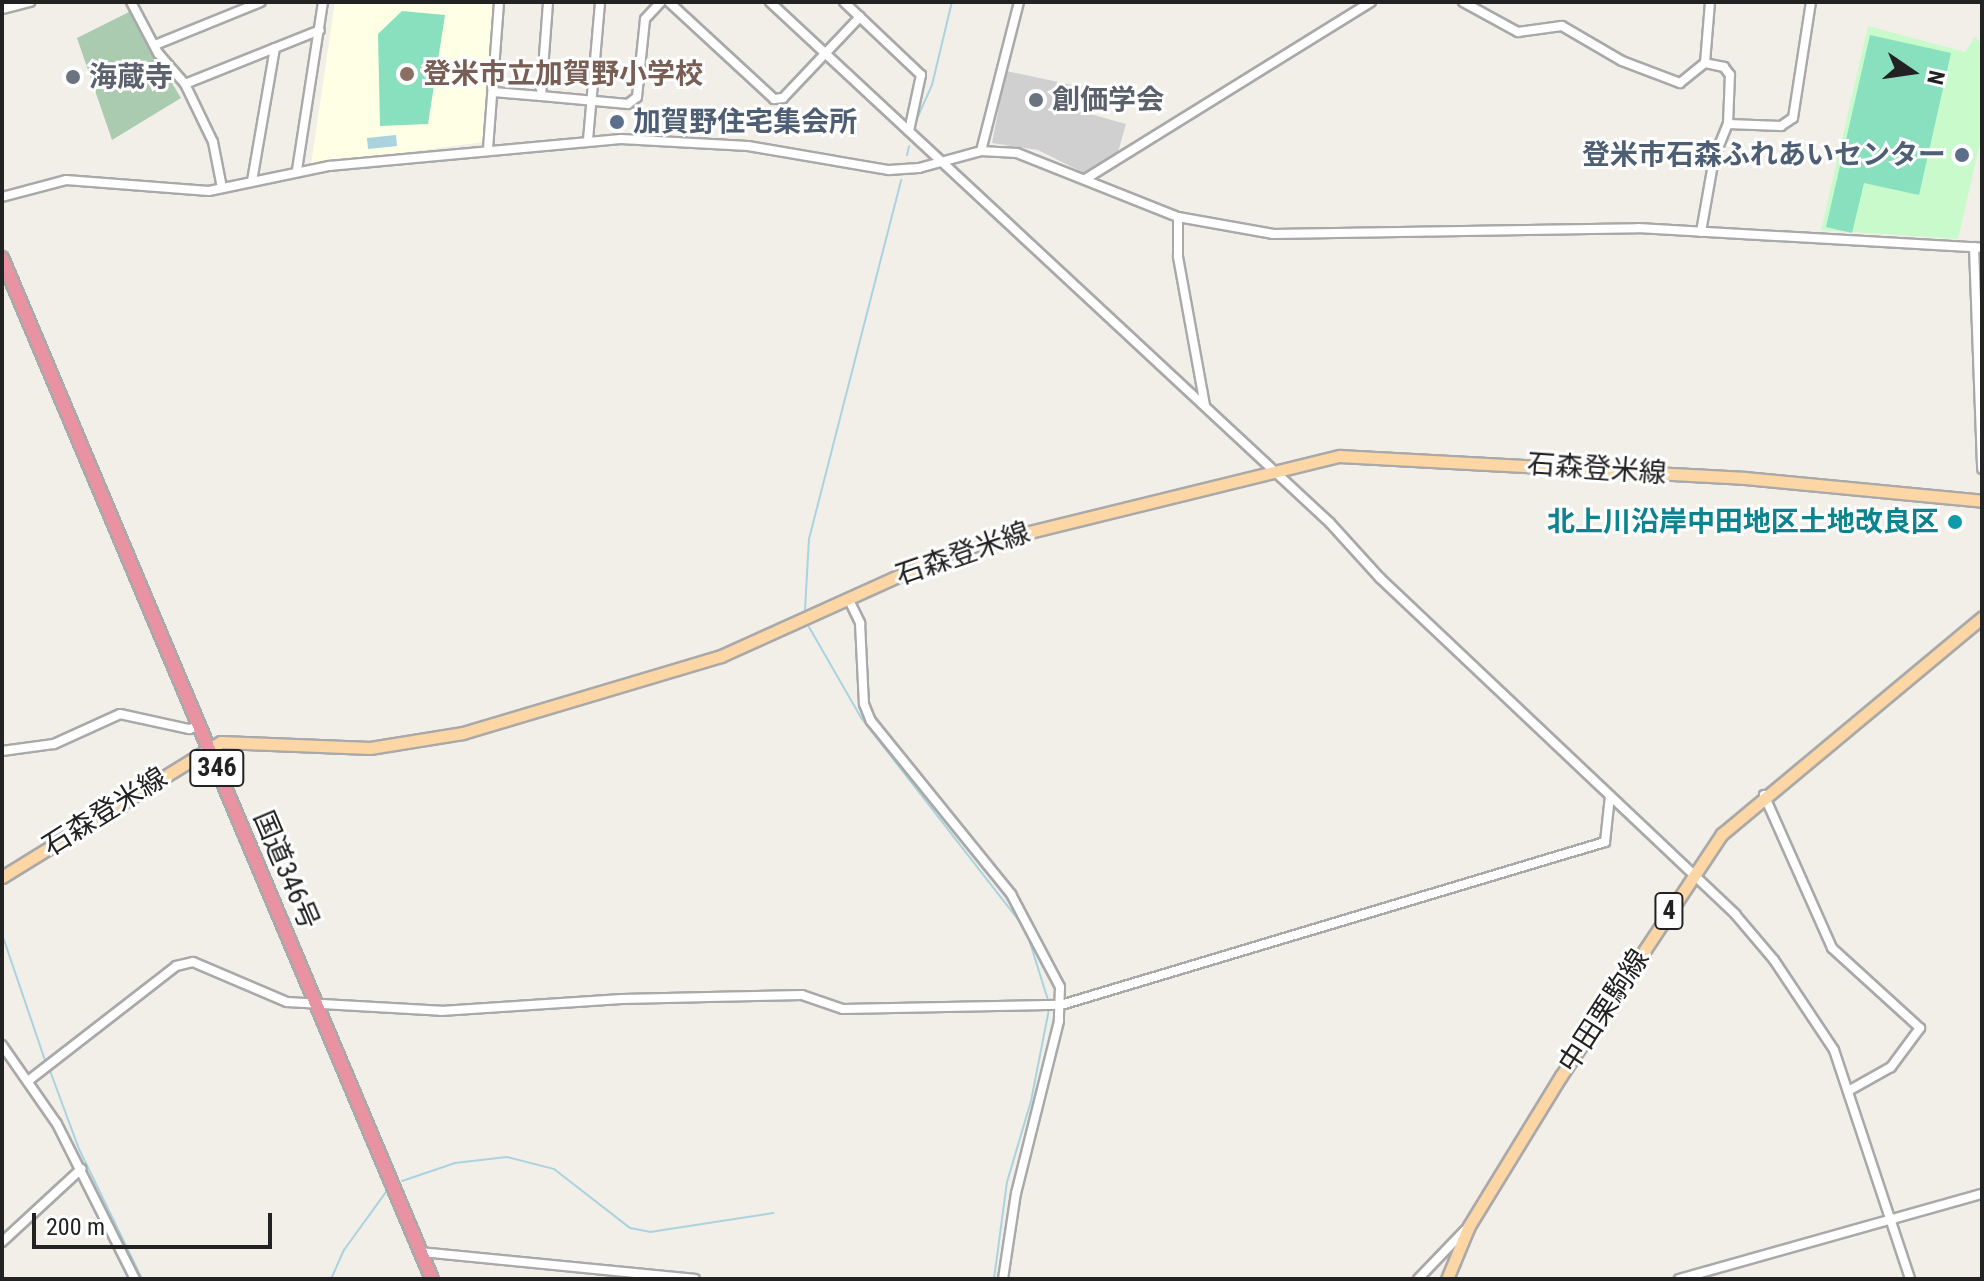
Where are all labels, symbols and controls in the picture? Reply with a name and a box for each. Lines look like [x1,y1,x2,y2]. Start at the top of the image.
north arrow [1872,32,1952,112]
place label: 登米市立加賀野小学校 [423,57,703,91]
place label: 海蔵寺 [89,60,173,94]
marker: 登米市立加賀野小学校 [398,65,416,83]
marker: 海蔵寺 [64,68,82,86]
text: N [1922,68,1950,87]
place label: 創価学会 [1052,83,1164,117]
marker: 創価学会 [1027,91,1045,109]
place label: 加賀野住宅集会所 [633,105,857,139]
marker: 加賀野住宅集会所 [608,113,626,131]
place label: 登米市石森ふれあいセンター [1582,138,1946,172]
marker: 登米市石森ふれあいセンター [1953,146,1971,164]
street label: 石森登米線 [1526,447,1668,491]
place label: 北上川沿岸中田地区土地改良区 [1547,505,1939,539]
marker: 北上川沿岸中田地区土地改良区 [1946,513,1964,531]
street label: 石森登米線 [891,515,1035,593]
road number: 346 [189,746,245,790]
street label: 石森登米線 [37,761,173,863]
street label: 国道346号 [246,806,326,934]
road number: 4 [1653,889,1685,933]
street label: 中田栗駒線 [1552,943,1656,1079]
scale bar [36,1197,276,1247]
text: 200 m [46,1213,105,1241]

